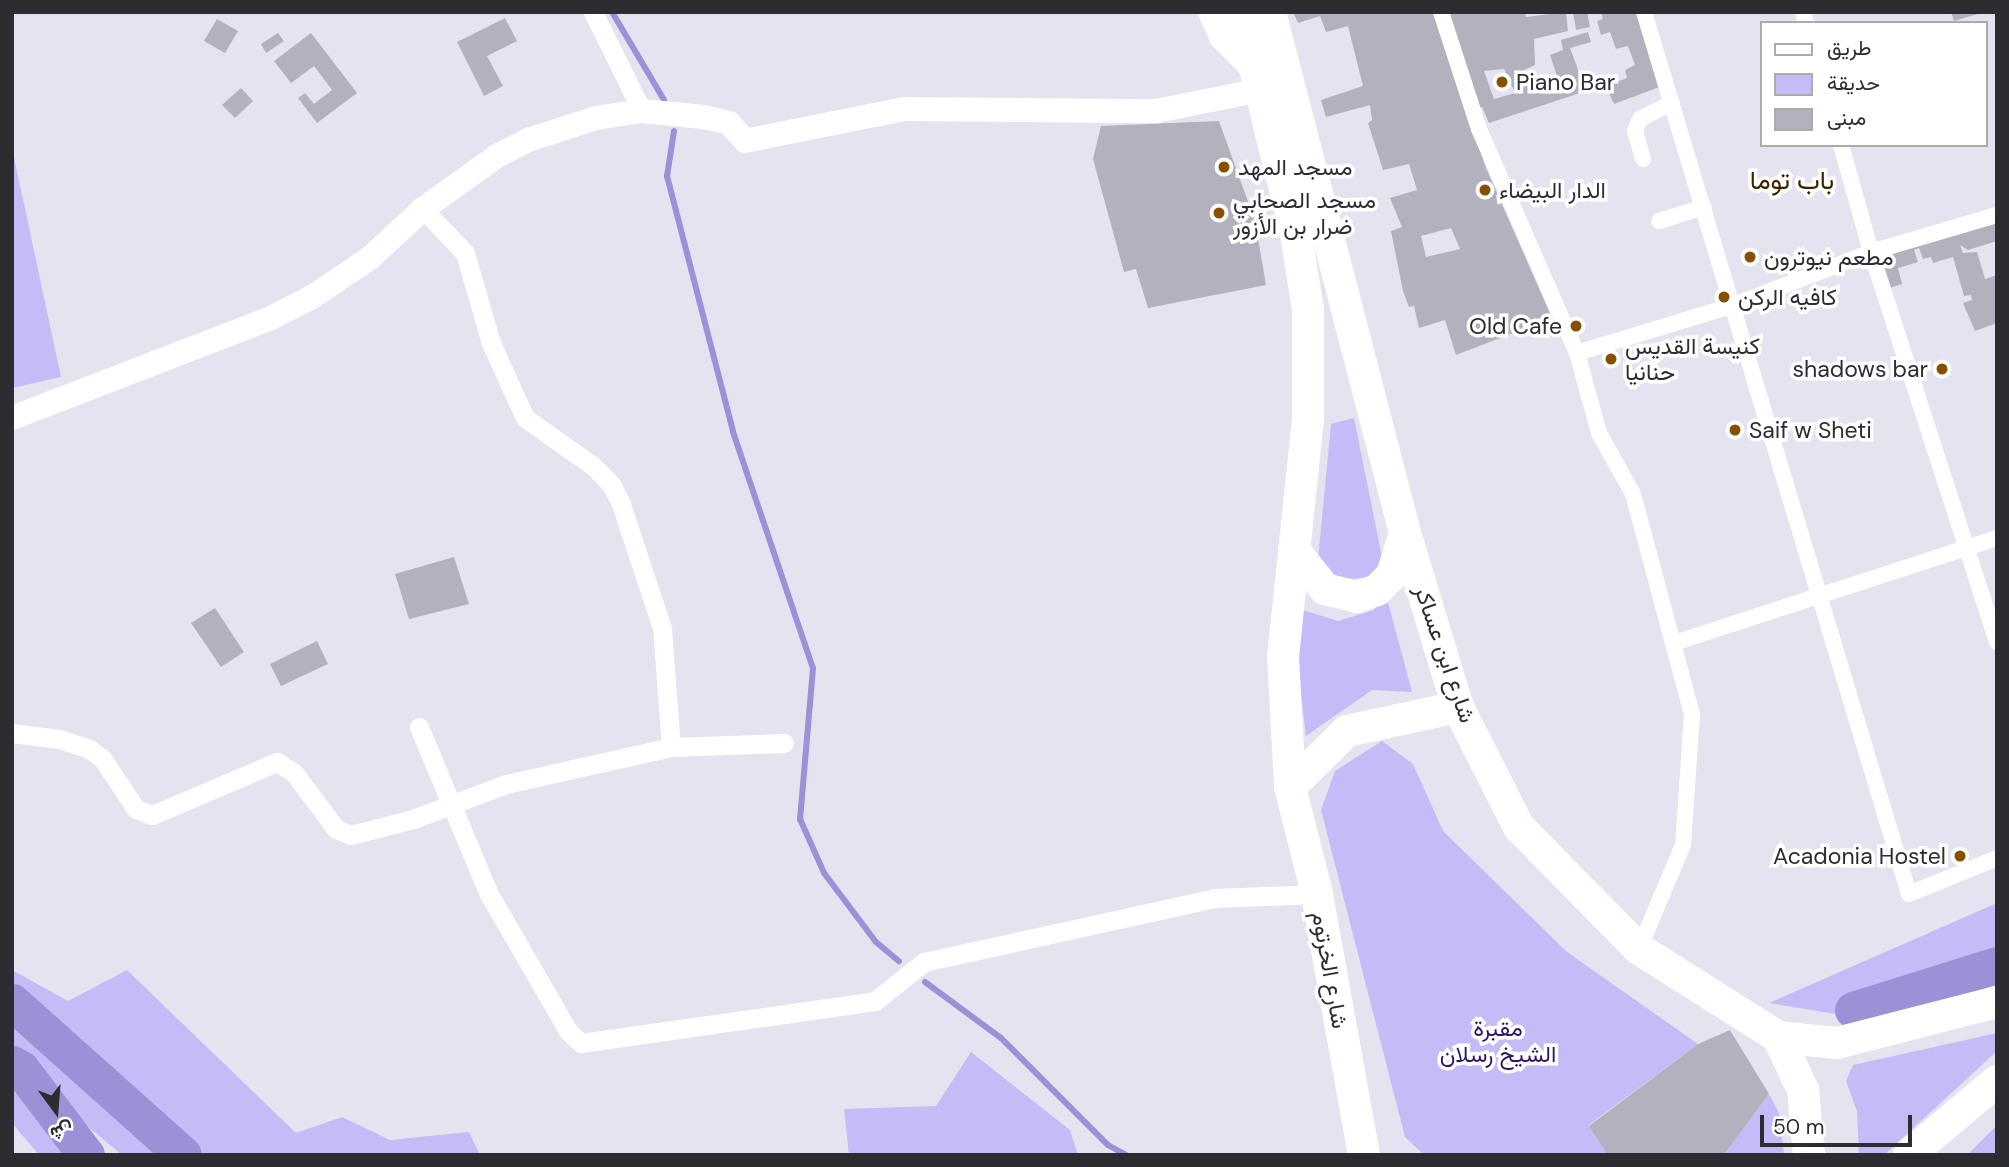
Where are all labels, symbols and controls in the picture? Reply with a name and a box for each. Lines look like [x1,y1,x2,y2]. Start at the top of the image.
legend [1760,21,1988,147]
text: طريق [1827,34,1872,62]
place label: Piano Bar [1516,68,1615,96]
text: حديقة [1827,69,1880,97]
marker: Piano Bar [1494,74,1510,90]
text: مبنى [1827,104,1866,132]
place label: مسجد المهد [1238,153,1353,181]
marker: مسجد المهد [1216,159,1232,175]
district label: باب توما [1750,165,1834,197]
place label: الدار البيضاء [1499,176,1606,204]
marker: الدار البيضاء [1477,182,1493,198]
place label: مسجد الصحابي ضرار بن الأزور [1233,186,1376,240]
marker: مسجد الصحابي ضرار بن الأزور [1211,205,1227,221]
place label: مطعم نيوترون [1764,243,1893,271]
marker: مطعم نيوترون [1742,249,1758,265]
place label: كافيه الركن [1738,283,1837,311]
marker: كافيه الركن [1716,289,1732,305]
place label: Old Cafe [1469,312,1562,340]
marker: Old Cafe [1568,318,1584,334]
place label: كنيسة القديس حنانيا [1625,332,1760,386]
marker: كنيسة القديس حنانيا [1603,351,1619,367]
place label: shadows bar [1792,355,1928,383]
marker: shadows bar [1934,361,1950,377]
place label: Saif w Sheti [1749,416,1872,444]
marker: Saif w Sheti [1727,422,1743,438]
street label: شارع ابن عساكر [1409,582,1481,726]
place label: Acadonia Hostel [1773,842,1946,870]
marker: Acadonia Hostel [1952,848,1968,864]
street label: شارع الخرتوم [1306,909,1354,1031]
park label: مقبرة الشيخ رسلان [1440,1014,1556,1068]
north arrow [21,1076,91,1146]
scale bar [1764,1100,1916,1144]
text: 50 m [1773,1113,1824,1141]
text: ش [48,1117,76,1147]

